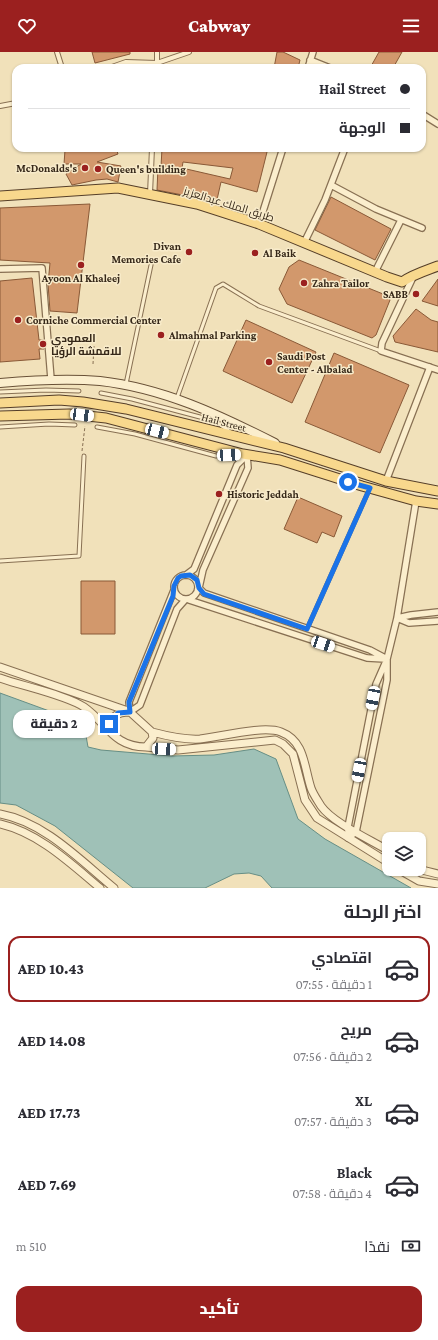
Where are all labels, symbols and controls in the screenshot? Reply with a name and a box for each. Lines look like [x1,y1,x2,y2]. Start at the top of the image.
icon: heart [16,15,38,37]
icon: menu [400,15,422,37]
text: Cabway [188,16,250,36]
text: Hail Street [319,81,386,97]
text: الوجهة [339,120,386,136]
place label: McDonalds's [16,162,78,174]
marker: McDonalds's [80,163,90,173]
place label: Queen's building [106,163,186,175]
marker: Queen's building [93,164,103,174]
street label: طريق الملك عبدالعزيز [181,184,276,224]
place label: Divan Memories Cafe [111,240,182,265]
marker: Divan Memories Cafe [184,247,194,257]
place label: Al Baik [262,247,297,259]
marker: Al Baik [250,248,260,258]
marker: Ayoon Al Khaleej [76,260,86,270]
place label: Ayoon Al Khaleej [41,272,120,285]
place label: Zahra Tailor [312,277,370,289]
marker: Zahra Tailor [299,278,309,288]
place label: SABB [383,288,409,300]
marker: SABB [411,289,421,299]
place label: Corniche Commercial Center [26,314,162,326]
marker: Corniche Commercial Center [13,315,23,325]
place label: Almahmal Parking [168,329,257,341]
marker: Almahmal Parking [156,330,166,340]
place label: العمودي للاقمشة الرؤيا [51,332,121,359]
marker: العمودي للاقمشة الرؤيا [38,339,48,349]
place label: Saudi Post Center - Albalad [277,350,353,375]
marker: Saudi Post Center - Albalad [264,357,274,367]
car [69,408,95,422]
street label: Hail Street [200,410,248,434]
car [144,422,170,440]
car [217,448,241,462]
route start [339,473,357,491]
place label: Historic Jeddah [227,488,300,500]
marker: Historic Jeddah [214,489,224,499]
car [310,635,336,653]
car [365,685,381,711]
callout: 2 دقيقة [13,710,95,738]
route end [100,715,118,733]
text: 2 دقيقة [30,716,78,731]
car [152,742,176,756]
car [351,757,367,783]
map controls [382,832,426,876]
button: layers [382,832,426,876]
text: اختر الرحلة [344,902,422,922]
text: اقتصادي [312,950,372,966]
icon: car [384,951,420,987]
text: AED 10.43 [18,961,84,977]
text: 1 دقيقة · 07:55 [295,977,372,992]
text: مريح [340,1022,372,1038]
icon: car [384,1023,420,1059]
text: AED 14.08 [18,1033,86,1049]
text: 2 دقيقة · 07:56 [293,1049,372,1064]
text: XL [355,1093,372,1109]
icon: car [384,1095,420,1131]
text: AED 17.73 [18,1105,80,1121]
text: 3 دقيقة · 07:57 [294,1114,372,1129]
text: Black [337,1165,372,1181]
icon: car [384,1167,420,1203]
text: AED 7.69 [18,1177,77,1193]
text: 4 دقيقة · 07:58 [292,1186,372,1201]
icon: cash [400,1235,422,1257]
text: 510 m [16,1239,47,1254]
text: نقدًا [364,1239,390,1255]
button: تأكيد [16,1286,422,1332]

